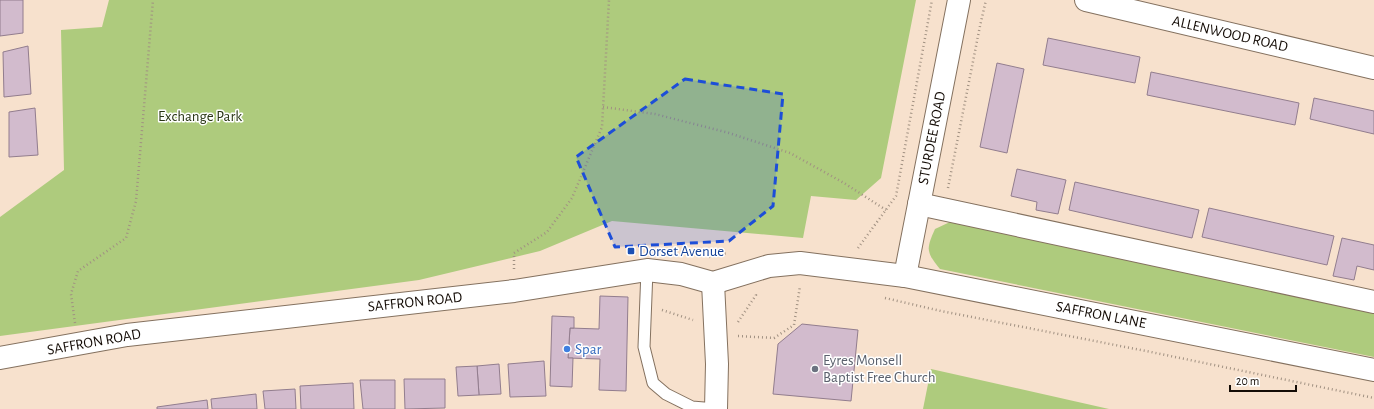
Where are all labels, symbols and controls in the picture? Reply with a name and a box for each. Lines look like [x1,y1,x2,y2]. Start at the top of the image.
street label: ALLENWOOD ROAD [1171,13,1290,55]
street label: STURDEE ROAD [916,90,948,186]
park label: Exchange Park [158,109,242,124]
place label: Dorset Avenue [639,244,724,259]
marker: Dorset Avenue [626,246,636,256]
street label: SAFFRON ROAD [367,290,463,314]
street label: SAFFRON LANE [1055,299,1147,331]
street label: SAFFRON ROAD [46,326,142,358]
place label: Spar [575,342,601,357]
marker: Spar [562,344,572,354]
place label: Eyres Monsell Baptist Free Church [823,353,935,385]
marker: Eyres Monsell Baptist Free Church [810,364,820,374]
scale bar [1230,367,1296,393]
text: 20 m [1236,375,1259,387]

